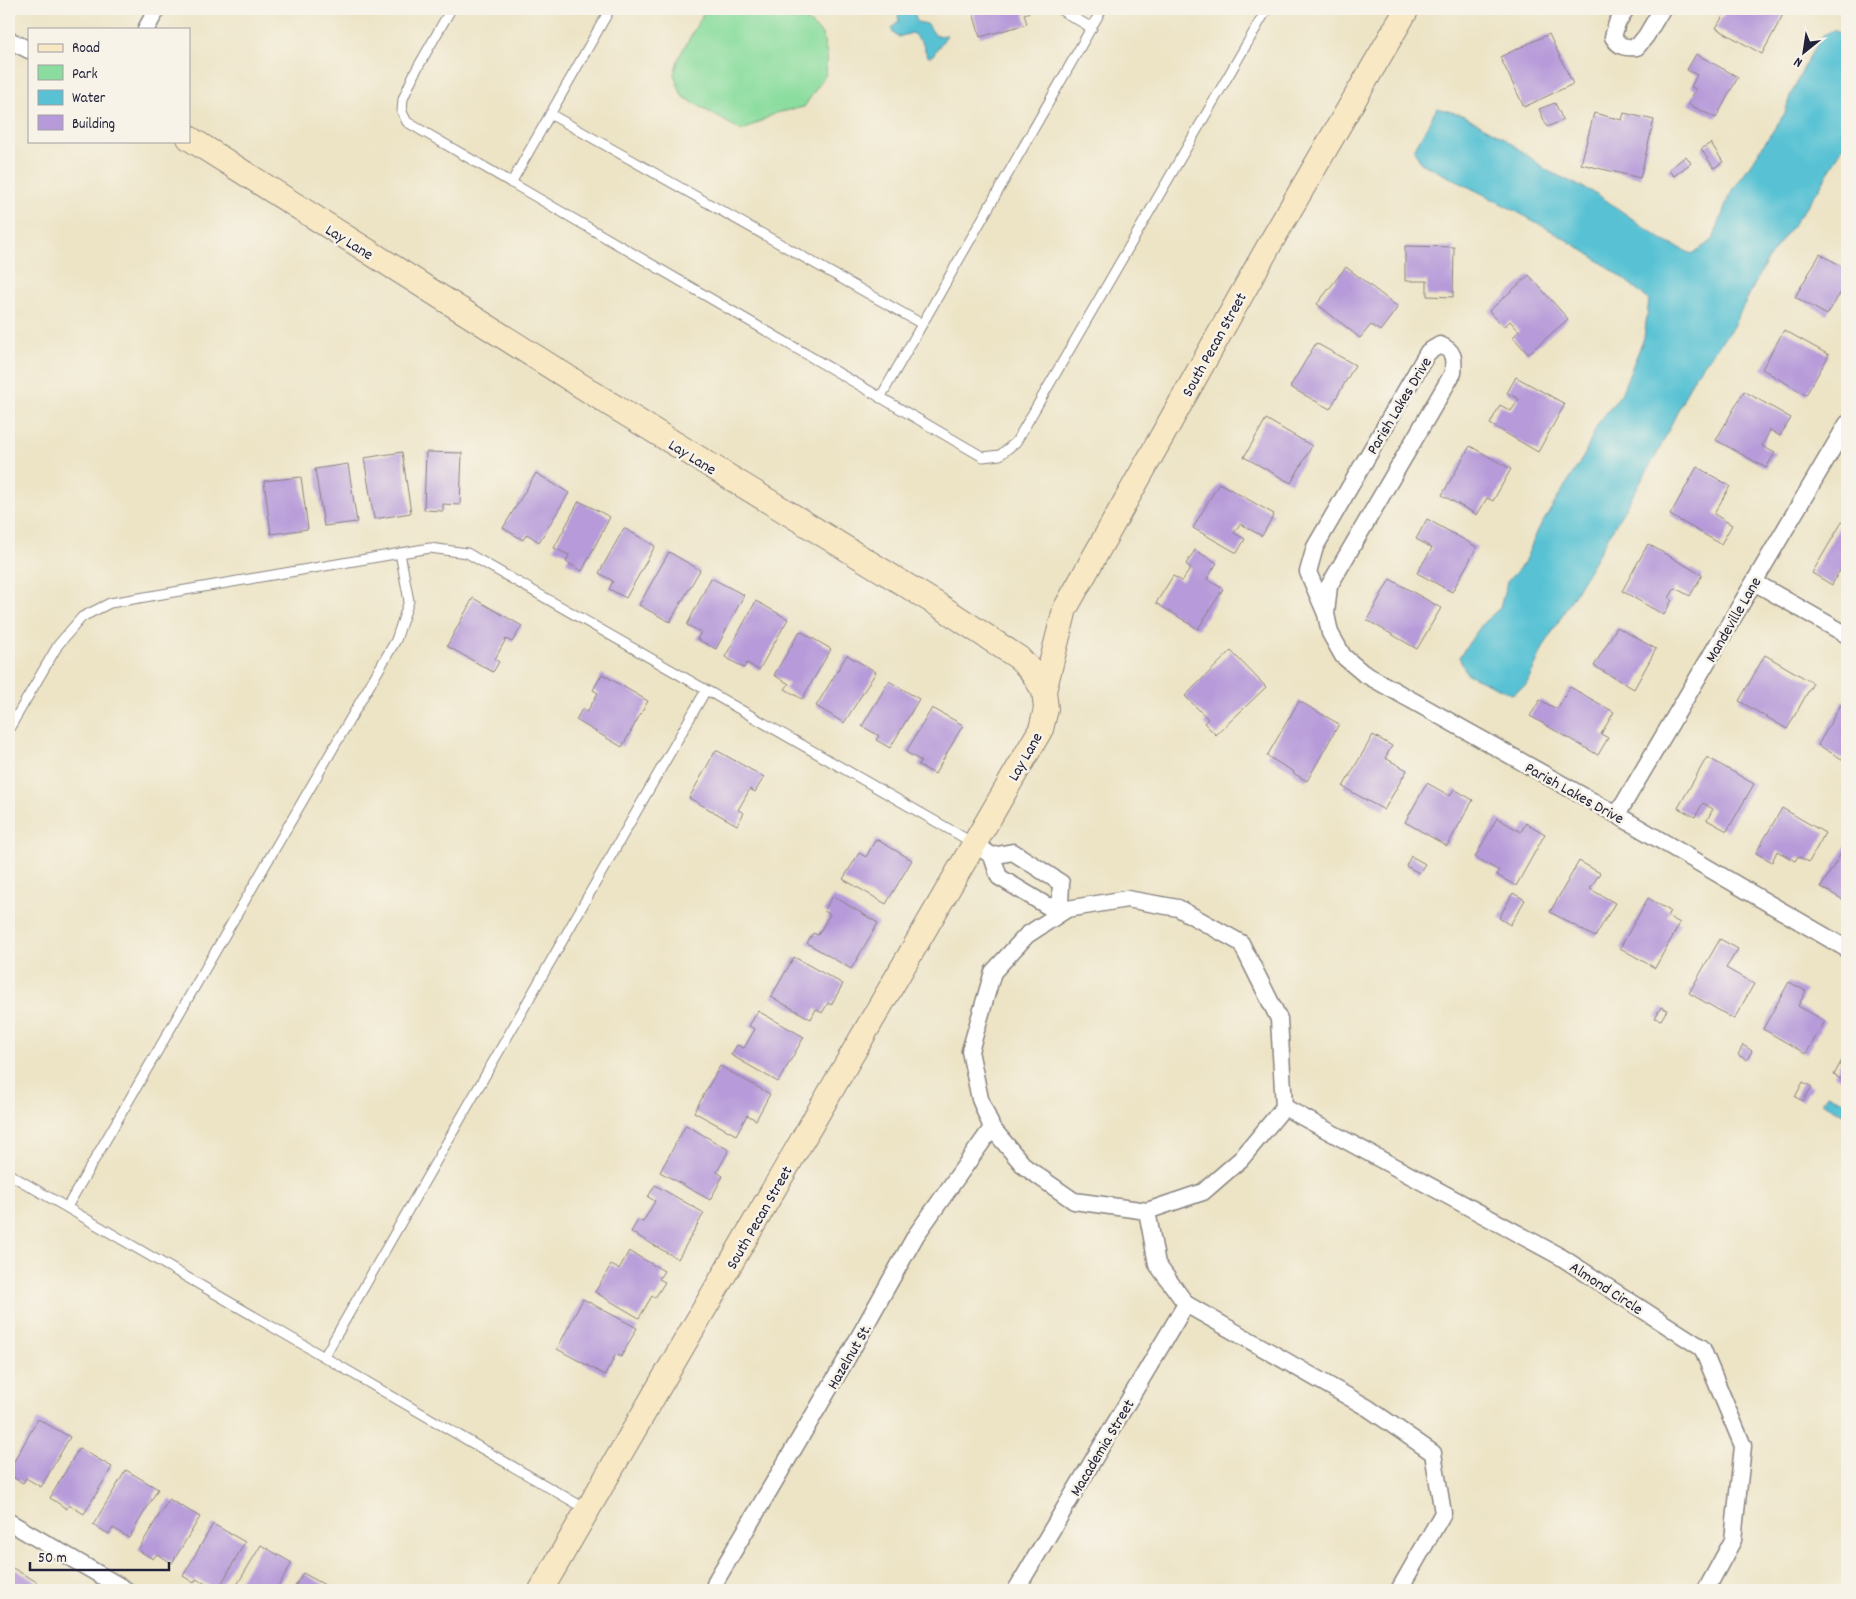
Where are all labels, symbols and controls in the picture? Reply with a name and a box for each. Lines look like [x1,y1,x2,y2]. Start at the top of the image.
legend [28,28,190,142]
north arrow [1778,28,1828,78]
text: Road [72,38,100,60]
text: N [1790,51,1806,72]
text: Park [72,64,98,86]
text: Water [72,88,106,110]
text: Building [72,114,115,136]
street label: Lay Lane [320,219,377,267]
street label: South Pecan Street [1177,289,1253,402]
street label: Parish Lakes Drive [1362,353,1438,459]
street label: Lay Lane [663,434,720,482]
street label: Mandeville Lane [1700,573,1768,667]
street label: Lay Lane [1003,729,1049,786]
street label: Parish Lakes Drive [1520,757,1628,831]
street label: South Pecan Street [721,1162,799,1274]
street label: Almond Circle [1564,1257,1647,1321]
street label: Hazelnut St. [822,1320,878,1394]
street label: Macademia Street [1065,1395,1141,1501]
scale bar [30,1539,169,1571]
text: 50 m [38,1548,67,1570]

